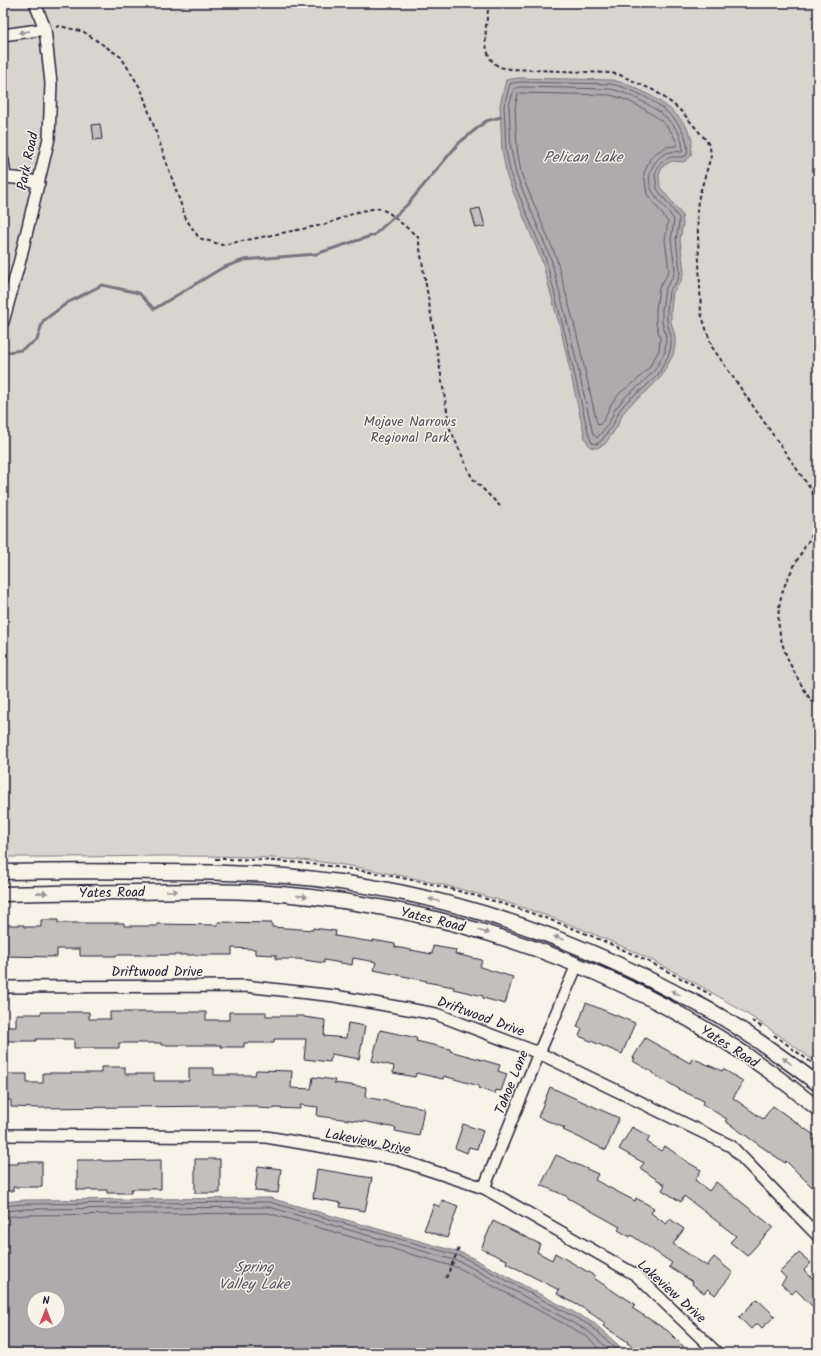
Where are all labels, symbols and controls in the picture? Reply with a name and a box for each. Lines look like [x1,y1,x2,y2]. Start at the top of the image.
one-way arrow [18,29,30,35]
street label: Park Road [11,129,45,192]
water label: Pelican Lake [544,146,624,170]
park label: Mojave Narrows Regional Park [364,411,456,449]
street label: Yates Road [79,881,146,905]
one-way arrow [166,888,179,894]
one-way arrow [36,890,49,896]
one-way arrow [296,893,308,900]
one-way arrow [428,896,441,902]
street label: Yates Road [398,901,468,939]
one-way arrow [478,929,490,935]
one-way arrow [552,935,564,941]
street label: Driftwood Drive [111,961,203,983]
one-way arrow [671,989,682,996]
street label: Driftwood Drive [434,991,528,1043]
street label: Yates Road [696,1020,764,1075]
street label: Tahoe Lane [489,1046,535,1118]
one-way arrow [781,1057,792,1065]
street label: Lakeview Drive [323,1123,413,1161]
street label: Lakeview Drive [632,1255,711,1329]
water label: Spring Valley Lake [218,1256,291,1297]
north arrow [26,1290,66,1330]
text: N [43,1292,50,1310]

